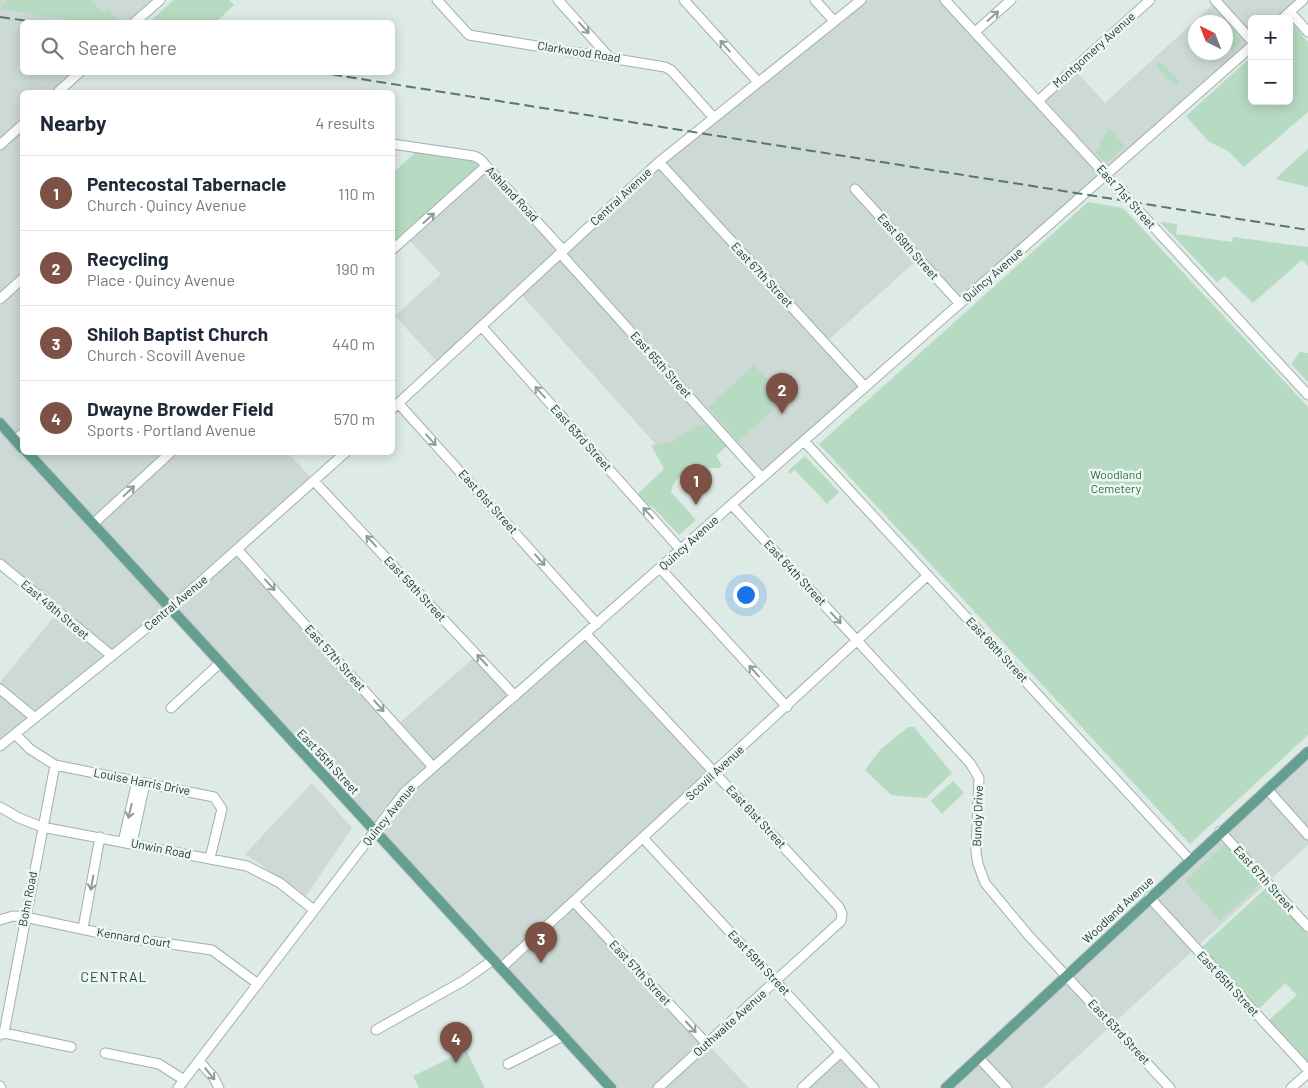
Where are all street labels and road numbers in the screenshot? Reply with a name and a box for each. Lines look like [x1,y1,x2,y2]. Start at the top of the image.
street label: Montgomery Avenue [1049,9,1137,90]
street label: Clarkwood Road [537,38,622,64]
street label: East 71st Street [1094,162,1159,231]
street label: Ashland Road [484,163,542,224]
street label: Central Avenue [587,164,654,228]
street label: East 69th Street [875,210,942,282]
street label: East 67th Street [729,239,796,310]
street label: Quincy Avenue [959,244,1025,304]
street label: East 65th Street [628,328,695,400]
street label: East 63rd Street [548,401,615,473]
street label: East 61st Street [456,466,521,536]
street label: Quincy Avenue [656,512,721,573]
street label: East 64th Street [762,537,830,608]
street label: East 59th Street [382,553,450,624]
street label: Central Avenue [141,572,210,633]
street label: East 49th Street [19,577,93,642]
street label: East 66th Street [964,614,1032,685]
street label: East 57th Street [303,622,369,693]
street label: East 55th Street [295,726,363,797]
street label: Scovill Avenue [682,742,746,803]
street label: Louise Harris Drive [93,765,192,797]
street label: Quincy Avenue [359,781,417,848]
street label: East 61st Street [724,782,790,851]
street label: Bundy Drive [969,785,985,847]
street label: Unwin Road [130,835,193,861]
street label: East 67th Street [1232,843,1298,914]
street label: Bohn Road [15,870,39,928]
street label: Woodland Avenue [1079,873,1156,946]
street label: Kennard Court [96,924,172,950]
street label: East 59th Street [726,927,794,998]
street label: East 57th Street [607,937,674,1008]
street label: East 65th Street [1195,948,1263,1019]
street label: Outhwaite Avenue [690,986,769,1059]
street label: East 63rd Street [1086,996,1154,1067]

